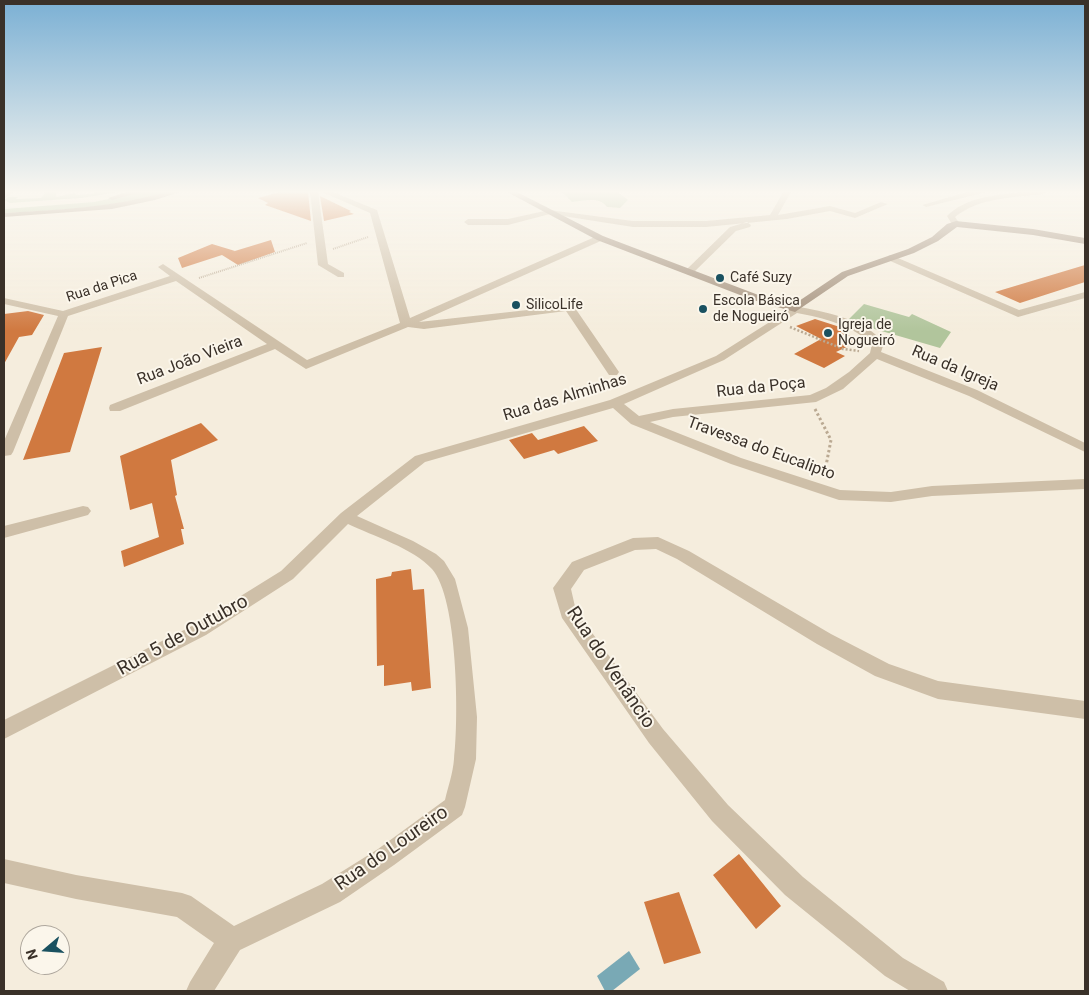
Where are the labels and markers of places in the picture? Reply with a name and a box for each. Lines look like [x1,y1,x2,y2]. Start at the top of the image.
place label: Café Suzy [730,270,792,286]
marker: Café Suzy [714,272,726,284]
place label: Escola Básica de Nogueiró [713,293,800,326]
place label: SilicoLife [526,297,583,313]
marker: SilicoLife [510,299,522,311]
marker: Escola Básica de Nogueiró [697,303,709,315]
place label: Igreja de Nogueiró [838,317,895,350]
marker: Igreja de Nogueiró [822,327,834,339]

